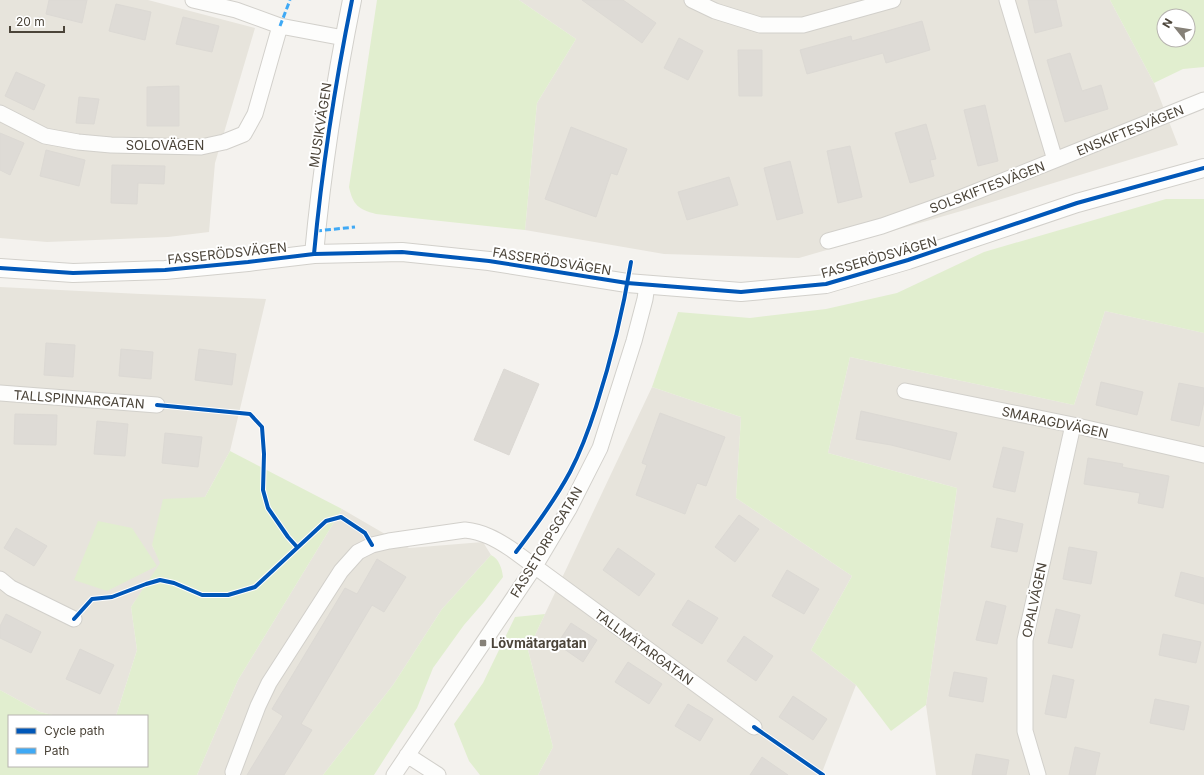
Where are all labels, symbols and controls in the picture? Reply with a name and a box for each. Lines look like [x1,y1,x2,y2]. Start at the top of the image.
scale bar [10,8,64,34]
north arrow [1156,8,1196,48]
text: 20 m [16,14,45,29]
text: N [1159,16,1175,30]
street label: MUSIKVÄGEN [305,81,335,169]
street label: ENSKIFTESVÄGEN [1074,101,1186,159]
street label: SOLOVÄGEN [126,137,204,153]
street label: SOLSKIFTESVÄGEN [927,158,1047,216]
street label: FASSERÖDSVÄGEN [819,233,939,281]
street label: FASSERÖDSVÄGEN [167,239,287,267]
street label: FASSERÖDSVÄGEN [492,244,612,278]
street label: TALLSPINNARGATAN [13,386,145,412]
street label: SMARAGDVÄGEN [1000,403,1110,441]
street label: FASSETORPSGATAN [507,484,585,600]
street label: OPALVÄGEN [1018,561,1050,639]
street label: TALLMÄTARGATAN [591,606,697,688]
place label: Lövmätargatan [491,635,587,651]
marker: Lövmätargatan [478,638,488,648]
legend [8,715,148,767]
text: Cycle path [44,723,105,738]
text: Path [44,743,69,758]

